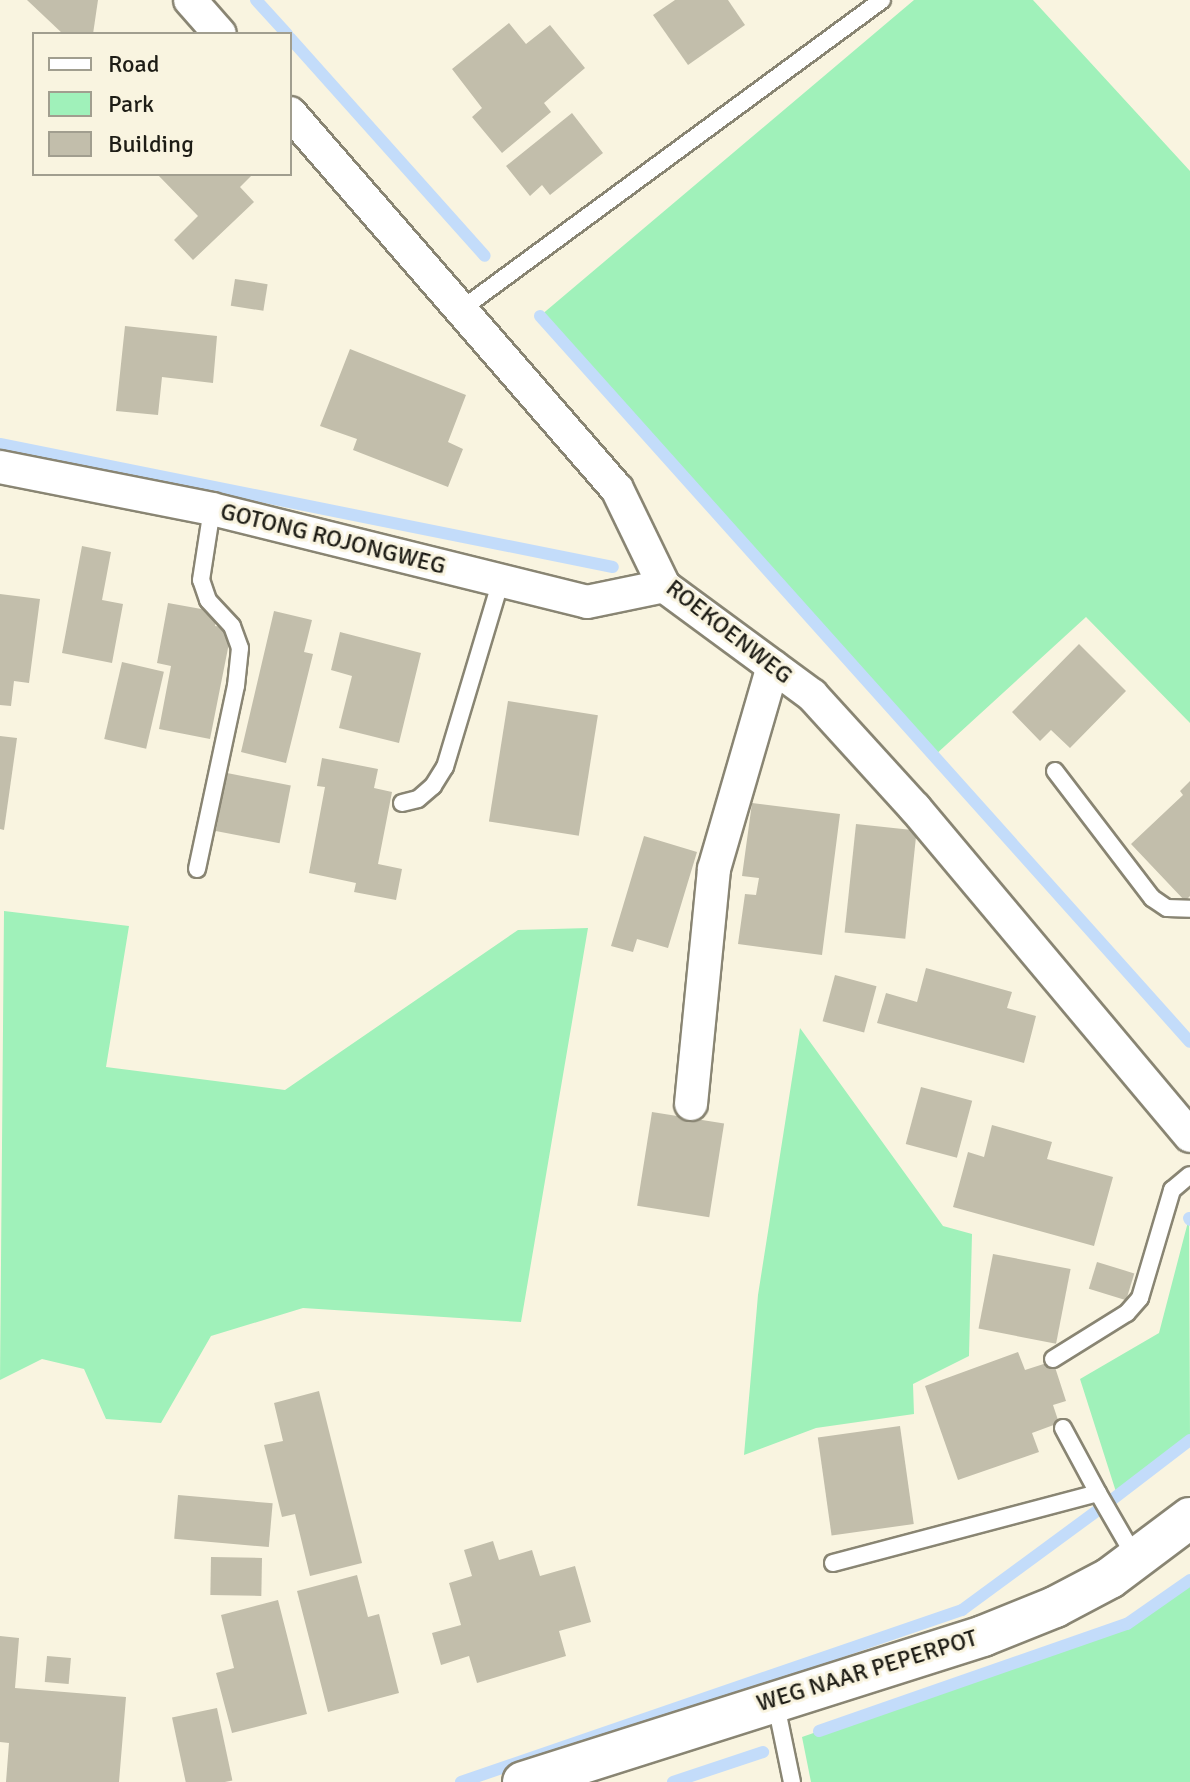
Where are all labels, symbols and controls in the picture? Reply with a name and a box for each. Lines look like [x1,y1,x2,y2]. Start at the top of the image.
legend [32,32,292,176]
text: Road [108,49,159,79]
text: Park [108,89,154,119]
text: Building [108,129,194,159]
street label: GOTONG ROJONGWEG [217,497,449,581]
street label: ROEKOENWEG [660,574,798,690]
street label: WEG NAAR PEPERPOT [753,1624,981,1718]

